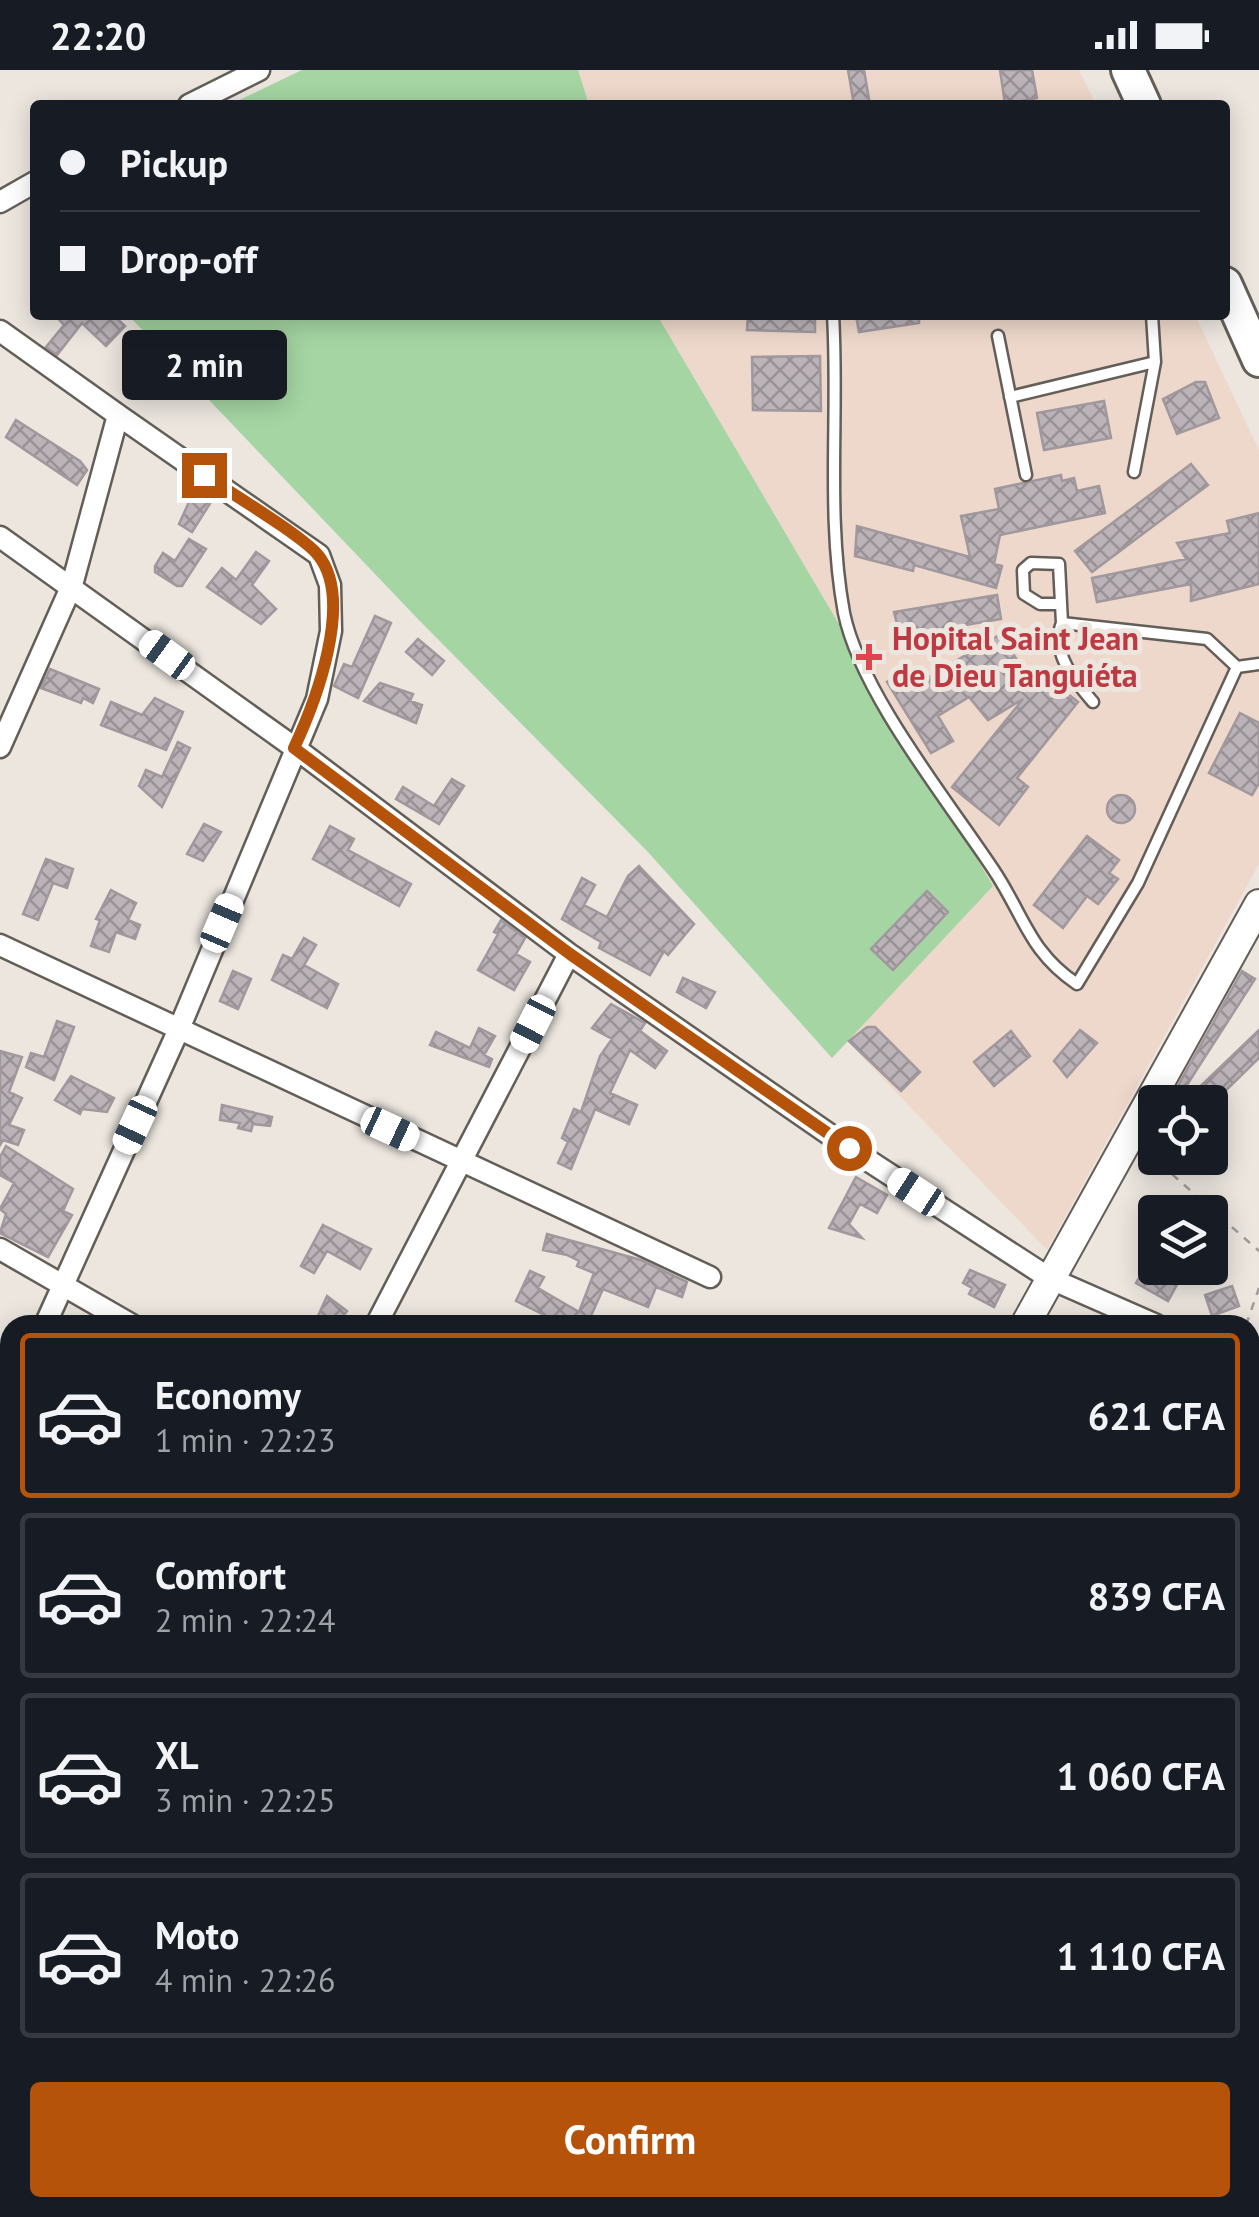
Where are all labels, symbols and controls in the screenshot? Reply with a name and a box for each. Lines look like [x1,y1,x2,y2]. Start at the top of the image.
text: 22:20 [50,11,146,60]
text: Pickup [120,138,228,187]
text: Drop-off [120,234,257,283]
callout: 2 min [121,330,286,400]
text: 2 min [165,344,244,386]
route end [182,453,227,498]
place label: Hopital Saint Jean de Dieu Tanguiéta [892,617,1139,696]
car [134,625,200,685]
marker: Hopital Saint Jean de Dieu Tanguiéta [856,644,882,670]
car [196,890,248,956]
car [506,990,560,1058]
map controls [1138,1085,1228,1285]
button: locate [1138,1085,1228,1175]
car [109,1091,161,1159]
car [356,1103,424,1155]
route start [827,1126,872,1171]
car [883,1163,949,1221]
button: layers [1138,1195,1228,1285]
text: Economy [155,1370,301,1419]
icon: car [35,1371,125,1461]
text: 621 CFA [1088,1391,1225,1440]
text: 1 min · 22:23 [155,1419,335,1461]
text: Comfort [155,1550,286,1599]
icon: car [35,1551,125,1641]
text: 839 CFA [1088,1571,1225,1620]
text: 2 min · 22:24 [155,1599,335,1641]
text: XL [155,1730,199,1779]
icon: car [35,1731,125,1821]
text: 1 060 CFA [1057,1751,1225,1800]
text: 3 min · 22:25 [155,1779,335,1821]
text: Moto [155,1910,239,1959]
icon: car [35,1911,125,2001]
text: 1 110 CFA [1057,1931,1225,1980]
text: 4 min · 22:26 [155,1959,335,2001]
button: Confirm [30,2082,1230,2197]

